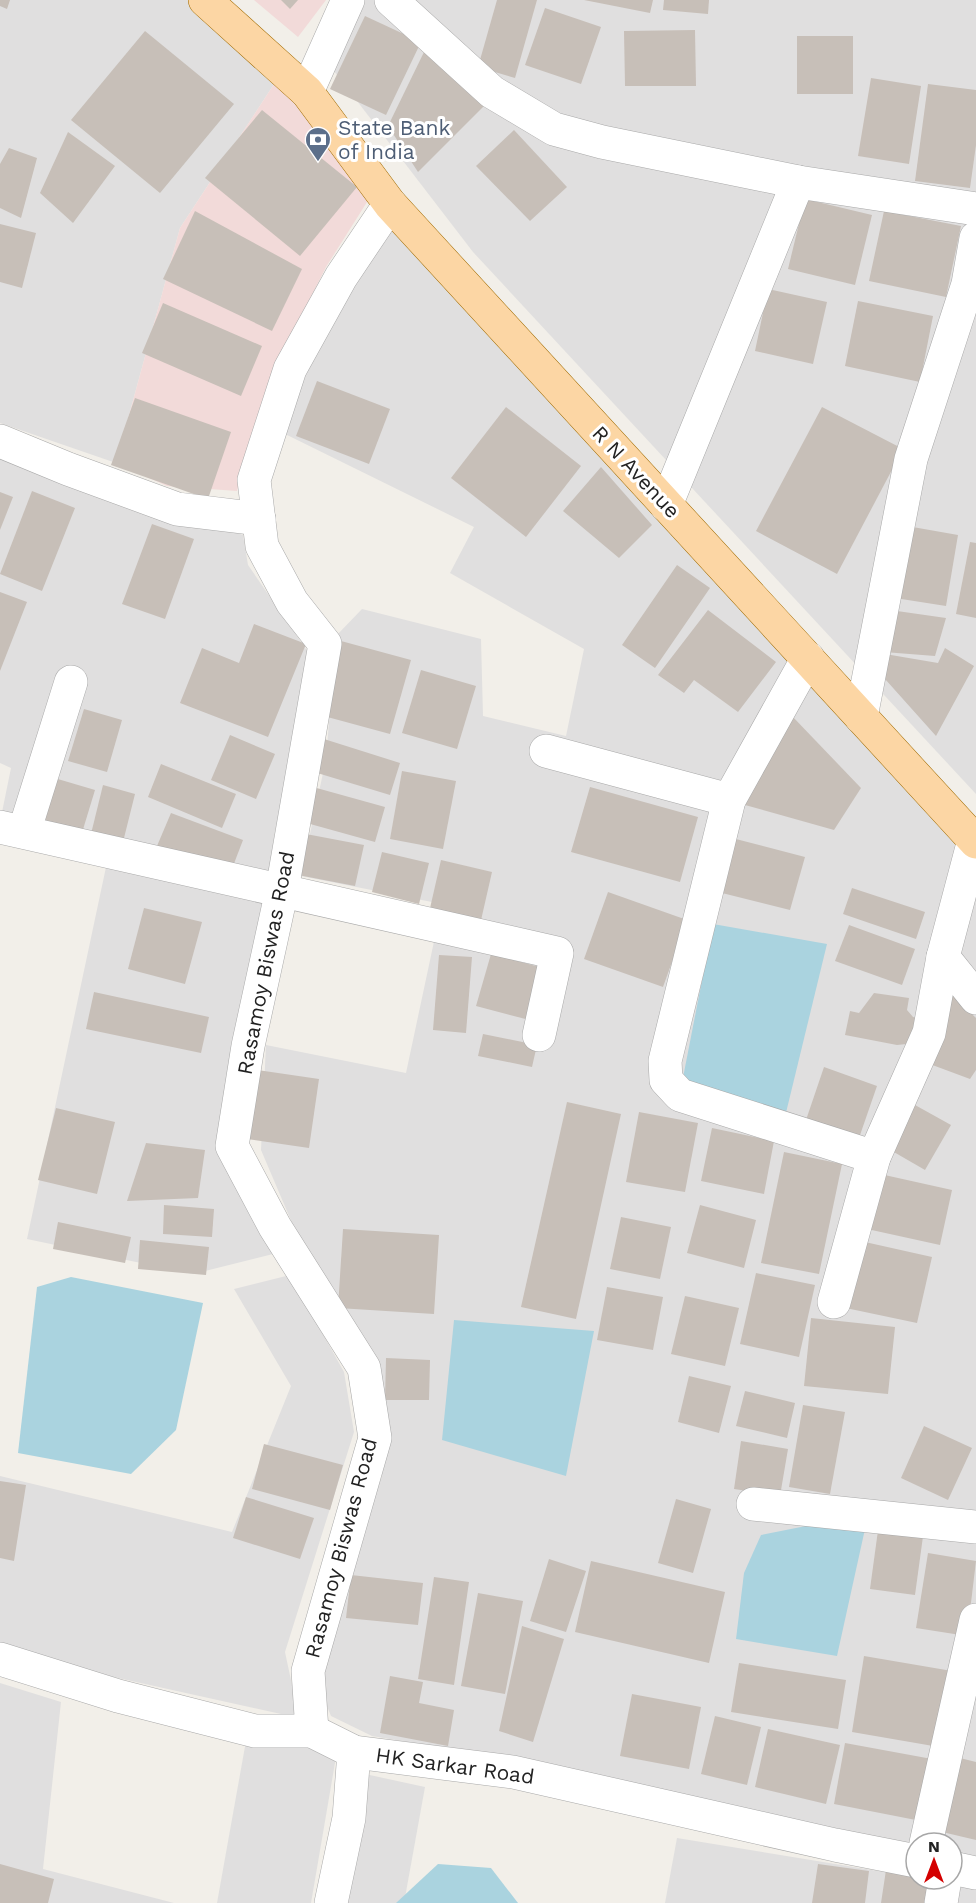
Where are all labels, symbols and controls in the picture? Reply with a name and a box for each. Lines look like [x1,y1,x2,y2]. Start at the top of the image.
place label: State Bank of India [338,115,450,164]
bank icon: State Bank of India [303,125,333,163]
street label: R N Avenue [587,420,685,523]
street label: Rasamoy Biswas Road [232,849,299,1077]
street label: Rasamoy Biswas Road [299,1435,382,1661]
street label: HK Sarkar Road [374,1742,536,1789]
north arrow [904,1831,964,1891]
text: N [928,1837,940,1856]

